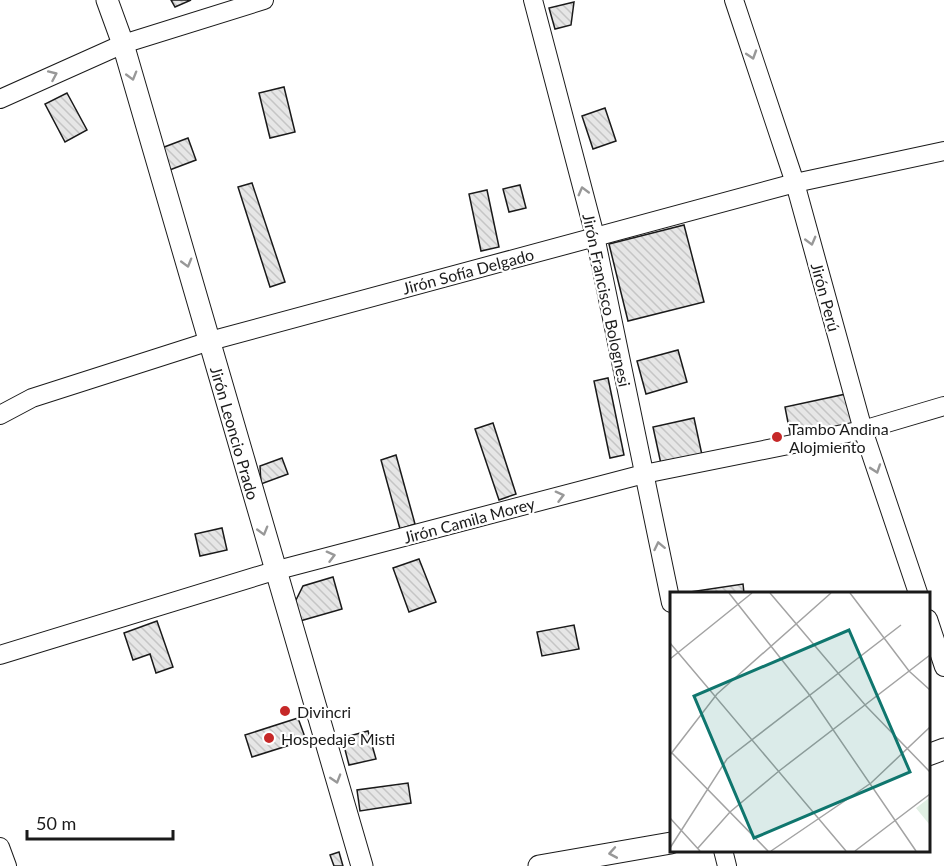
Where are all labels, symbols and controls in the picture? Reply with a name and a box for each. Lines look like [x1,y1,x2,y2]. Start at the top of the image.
one-way arrow [745,50,757,60]
one-way arrow [47,70,58,82]
one-way arrow [125,70,137,80]
one-way arrow [578,186,591,196]
street label: Jirón Francisco Bolognesi [579,212,635,388]
one-way arrow [804,236,816,246]
street label: Jirón Sofía Delgado [400,244,536,298]
one-way arrow [180,257,192,268]
street label: Jirón Perú [808,261,844,333]
street label: Jirón Leoncio Prado [207,364,263,502]
place label: Tambo Andina Alojmiento [789,419,889,456]
marker: Tambo Andina Alojmiento [770,430,784,444]
one-way arrow [869,463,881,474]
one-way arrow [555,491,565,504]
street label: Jirón Camila Morey [401,493,537,547]
one-way arrow [256,525,268,536]
one-way arrow [653,541,666,551]
one-way arrow [325,551,335,564]
inset map [670,592,929,851]
place label: Divincri [297,702,351,721]
marker: Divincri [278,704,292,718]
place label: Hospedaje Misti [281,729,395,748]
marker: Hospedaje Misti [262,731,276,745]
one-way arrow [329,773,341,783]
scale bar [27,803,172,841]
text: 50 m [36,812,76,834]
one-way arrow [609,846,619,859]

